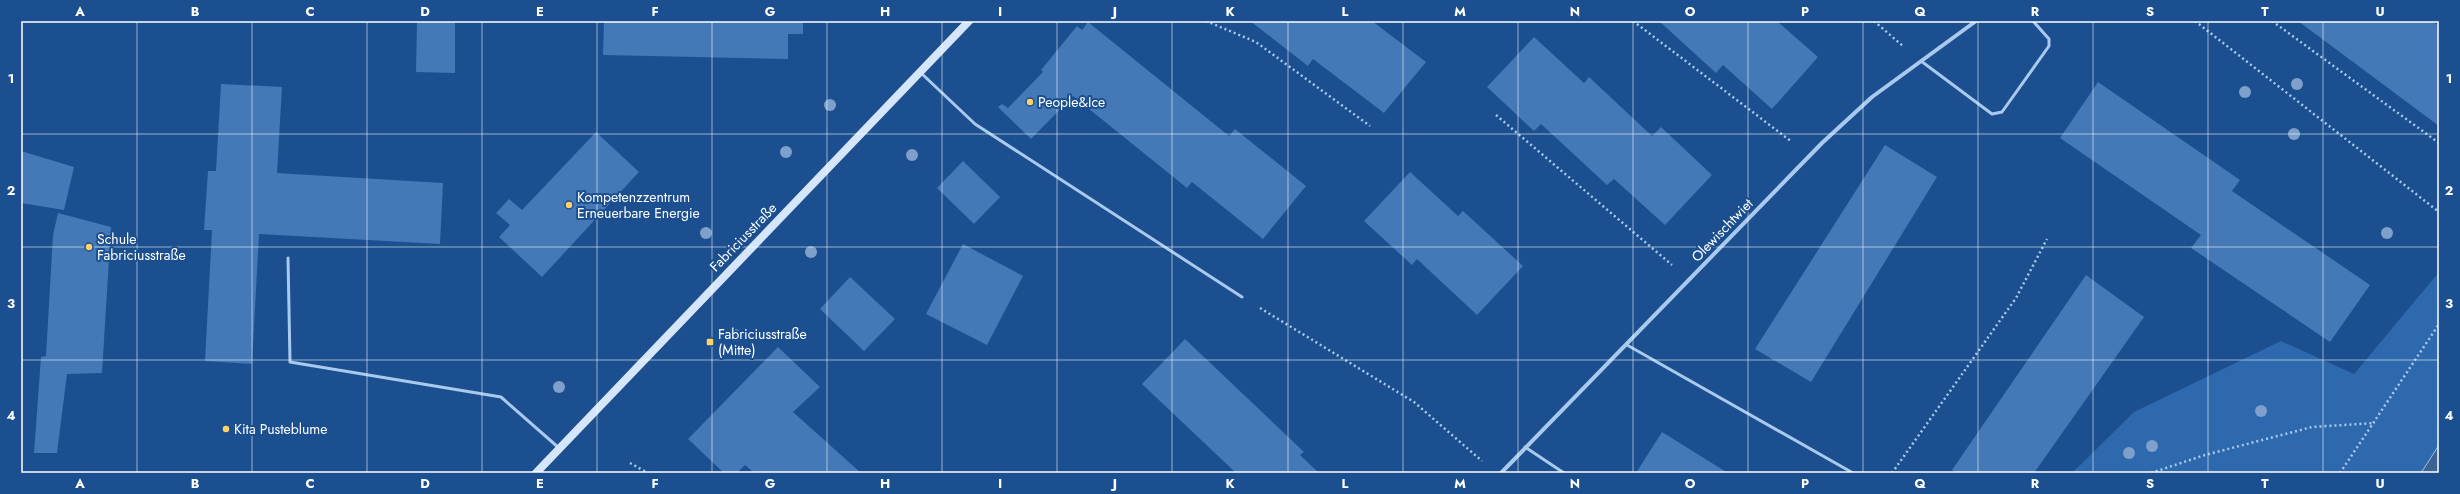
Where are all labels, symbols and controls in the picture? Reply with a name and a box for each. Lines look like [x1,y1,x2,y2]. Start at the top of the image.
text: A [74,2,85,21]
text: B [191,2,200,21]
text: C [305,2,315,21]
text: D [420,2,430,21]
text: E [536,2,544,21]
text: F [651,2,659,21]
text: G [765,2,776,21]
text: H [880,2,890,21]
text: I [998,2,1002,21]
text: J [1110,2,1117,21]
text: K [1225,2,1235,21]
text: L [1342,2,1349,21]
text: M [1454,2,1466,21]
text: N [1570,2,1580,21]
text: O [1685,2,1696,21]
text: P [1801,2,1809,21]
text: Q [1914,2,1926,21]
text: R [2031,2,2040,21]
text: S [2146,2,2154,21]
text: T [2261,2,2269,21]
text: U [2375,2,2385,21]
text: 1 [8,69,14,88]
text: 1 [2446,69,2452,88]
place label: People&Ice [1038,92,1105,112]
marker: People&Ice [1025,97,1035,107]
text: 2 [7,181,15,200]
text: 2 [2445,181,2453,200]
place label: Kompetenzzentrum Erneuerbare Energie [577,187,700,223]
street label: Olewischtwiet [1687,193,1758,266]
street label: Fabriciusstraße [705,198,781,276]
marker: Kompetenzzentrum Erneuerbare Energie [564,200,574,210]
place label: Schule Fabriciusstraße [97,229,186,265]
marker: Schule Fabriciusstraße [84,242,94,252]
text: 3 [7,294,15,313]
text: 3 [2445,294,2453,313]
place label: Fabriciusstraße (Mitte) [718,324,807,360]
marker: Fabriciusstraße (Mitte) [705,337,715,347]
text: 4 [6,406,16,425]
text: 4 [2444,406,2454,425]
place label: Kita Pusteblume [234,419,327,439]
marker: Kita Pusteblume [221,424,231,434]
text: A [74,474,85,493]
text: B [191,474,200,493]
text: C [305,474,315,493]
text: D [420,474,430,493]
text: E [536,474,544,493]
text: F [651,474,659,493]
text: G [765,474,776,493]
text: H [880,474,890,493]
text: I [998,474,1002,493]
text: J [1110,474,1117,493]
text: K [1225,474,1235,493]
text: L [1342,474,1349,493]
text: M [1454,474,1466,493]
text: N [1570,474,1580,493]
text: O [1685,474,1696,493]
text: P [1801,474,1809,493]
text: Q [1914,474,1926,493]
text: R [2031,474,2040,493]
text: S [2146,474,2154,493]
text: T [2261,474,2269,493]
text: U [2375,474,2385,493]

